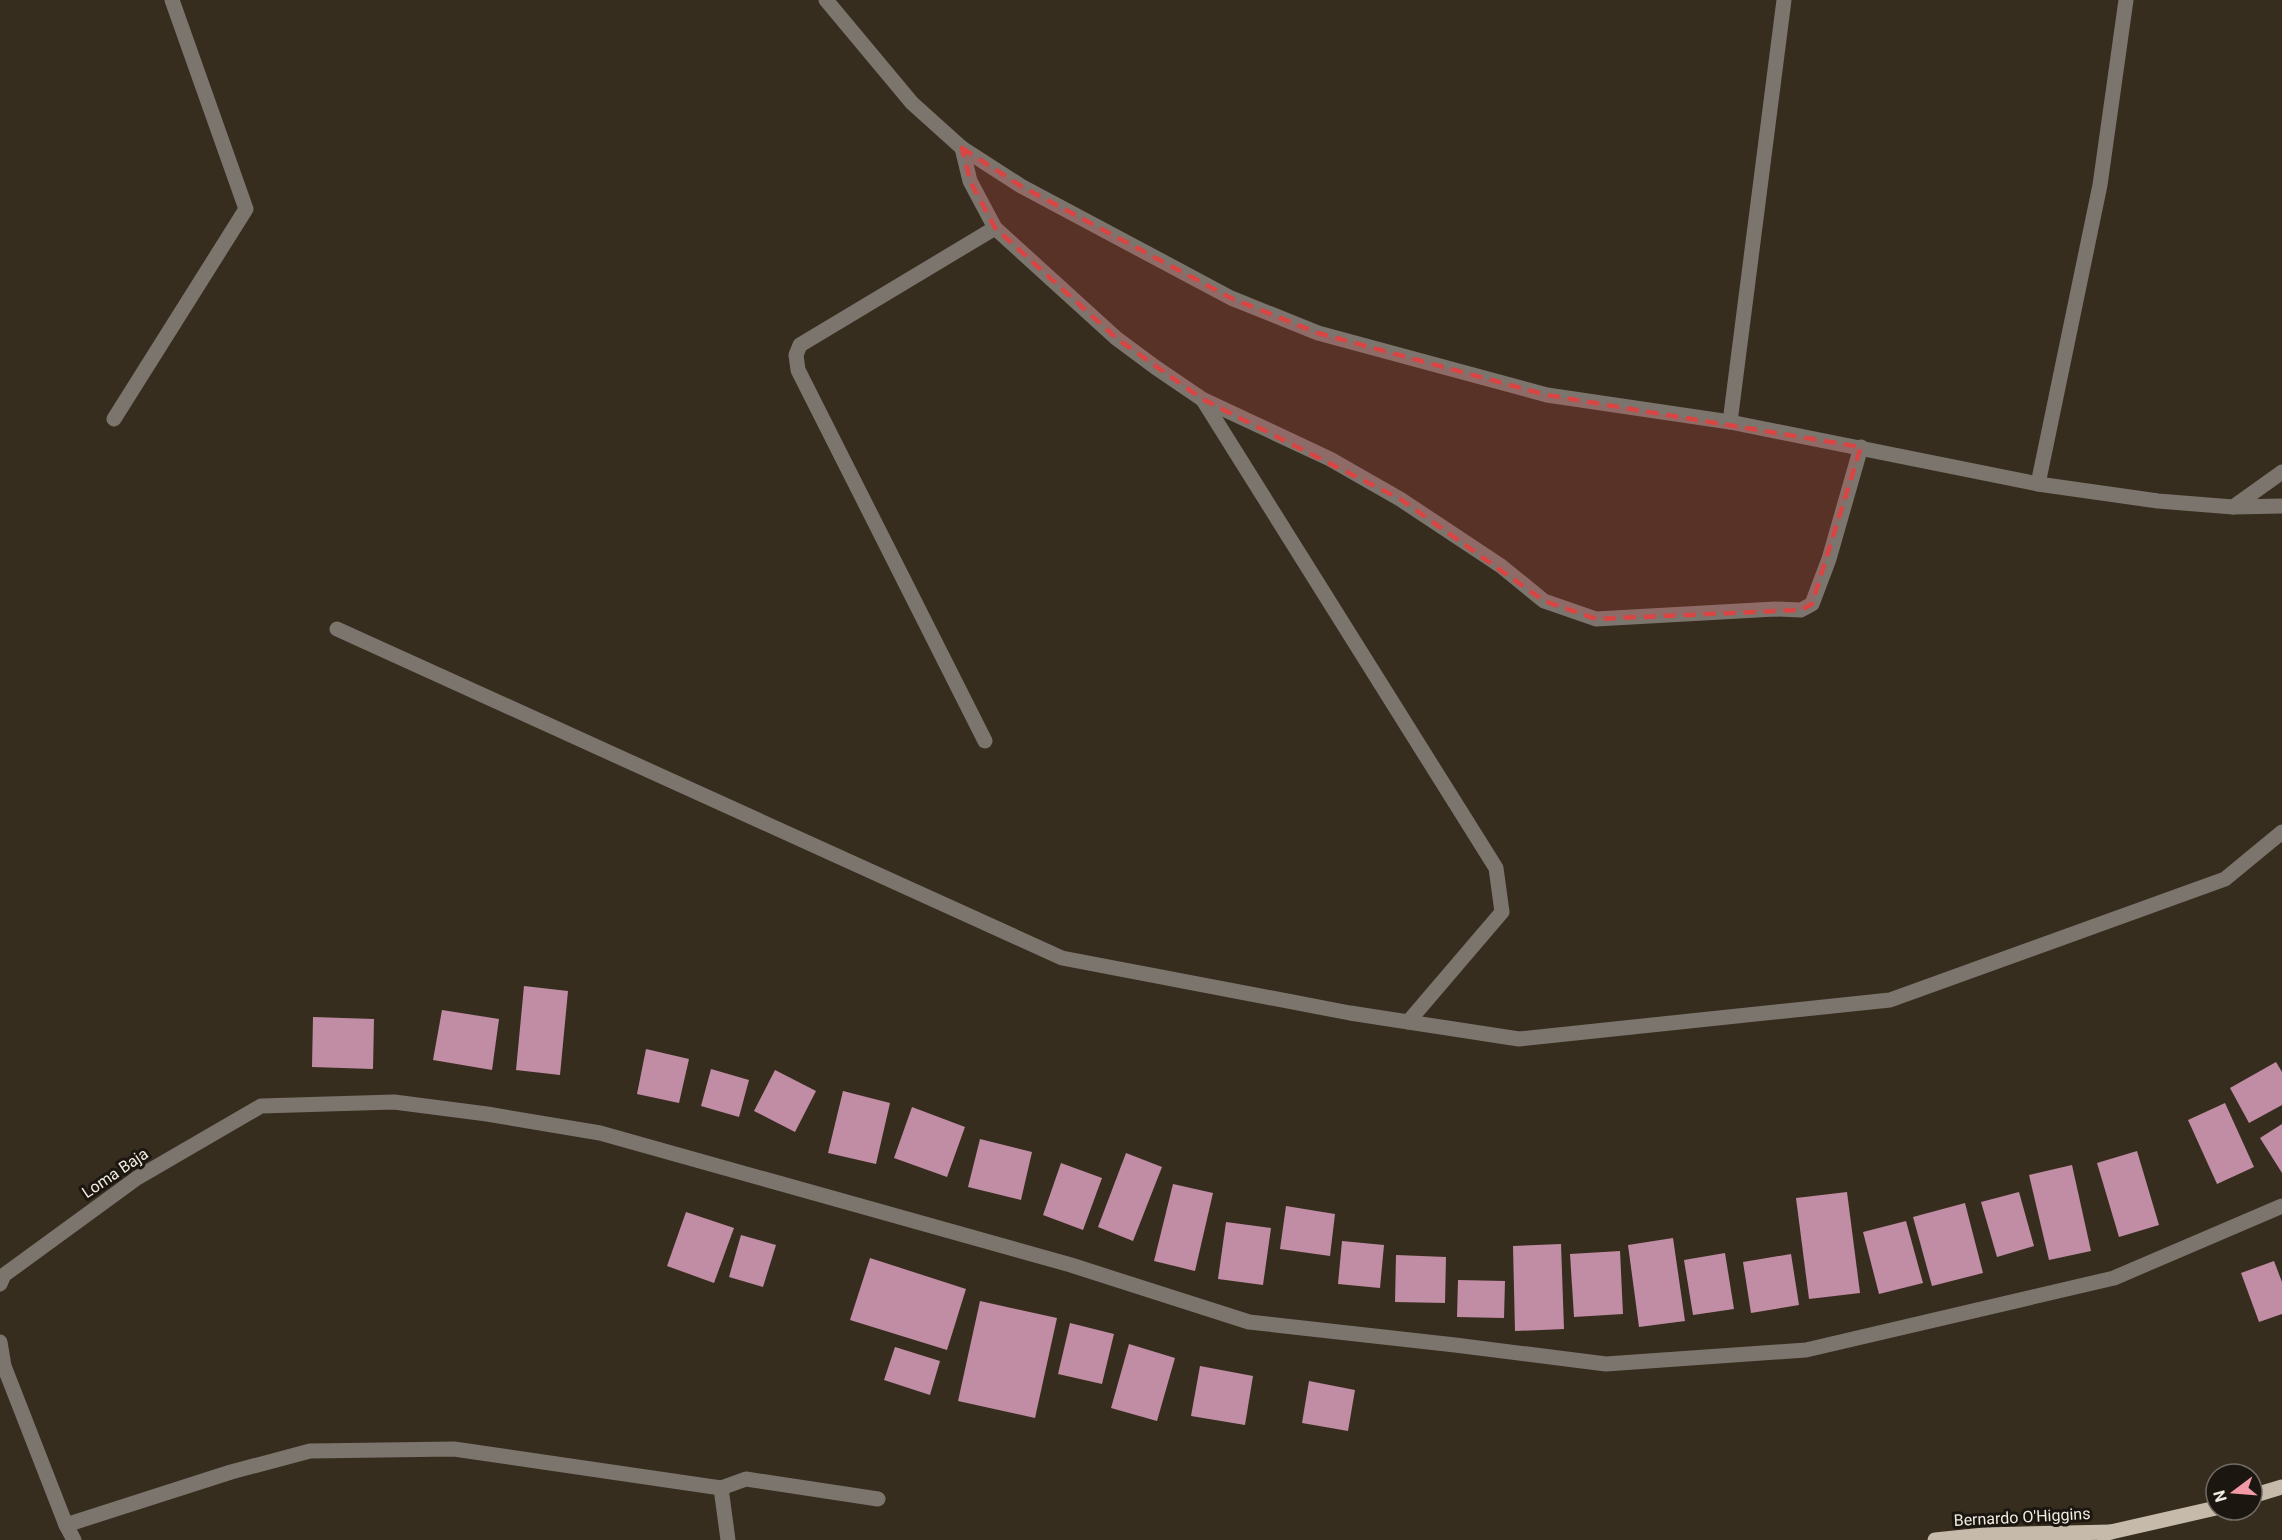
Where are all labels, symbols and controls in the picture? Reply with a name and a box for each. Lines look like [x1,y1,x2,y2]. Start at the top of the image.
street label: Loma Baja [78,1144,152,1202]
north arrow [2204,1462,2264,1522]
text: N [2209,1488,2231,1504]
street label: Bernardo O'Higgins [1953,1504,2091,1530]

